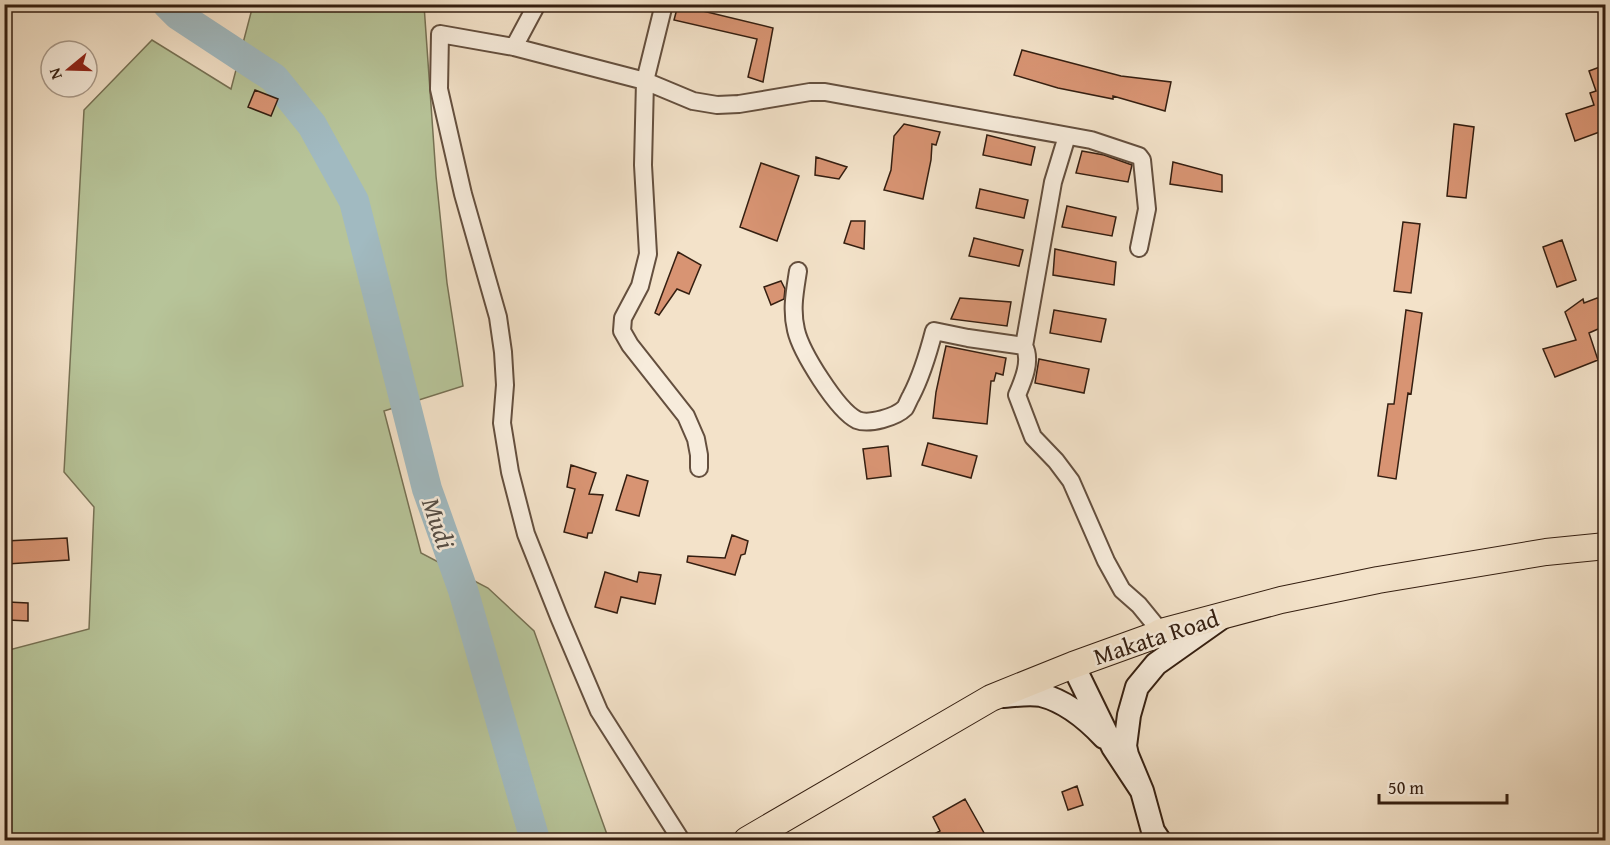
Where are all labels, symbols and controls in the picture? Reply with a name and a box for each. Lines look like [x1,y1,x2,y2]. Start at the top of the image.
north arrow [39,39,99,99]
text: N [42,65,68,83]
water label: Mudi [412,492,466,554]
street label: Makata Road [1089,600,1223,674]
scale bar [1379,767,1506,805]
text: 50 m [1388,774,1424,801]

